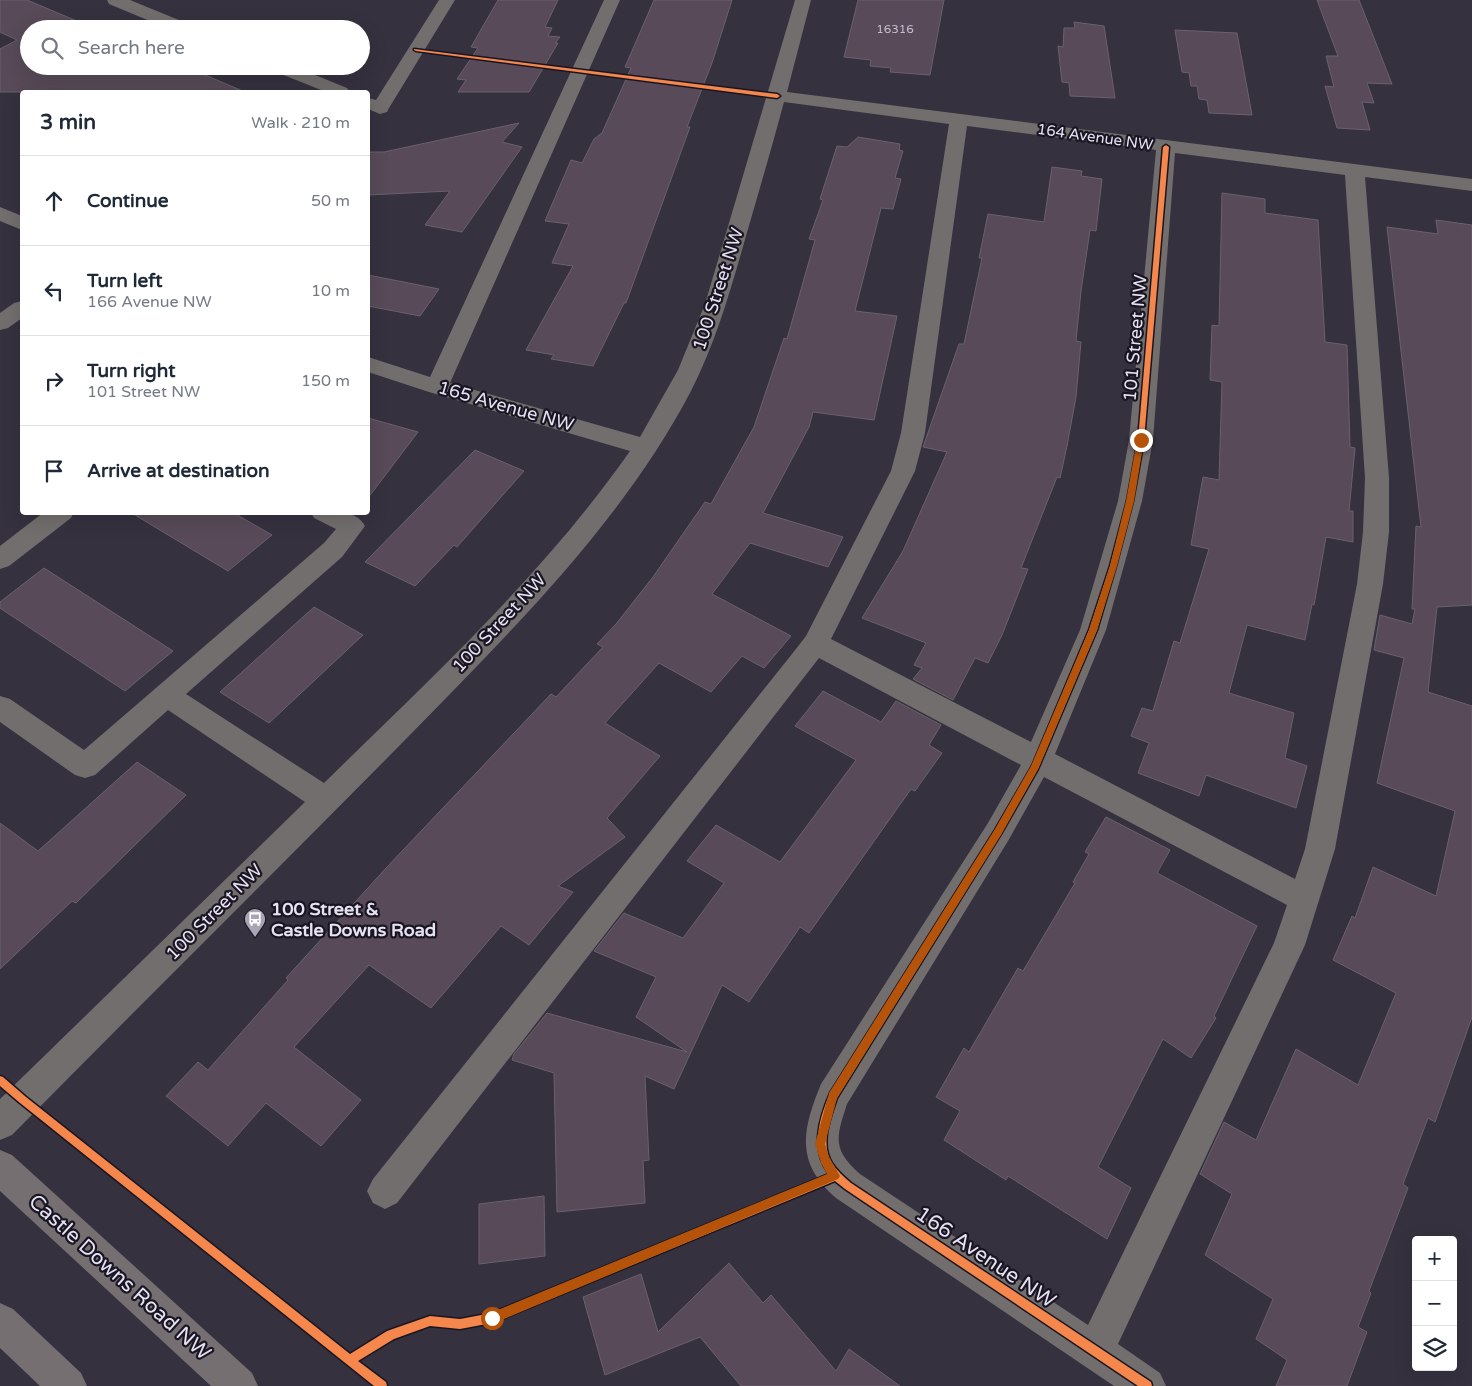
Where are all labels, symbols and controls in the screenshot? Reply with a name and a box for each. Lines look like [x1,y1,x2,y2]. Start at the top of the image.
search box [20,20,370,75]
house number: 16316 [876,22,914,36]
icon: search [38,34,66,62]
text: Search here [78,37,185,59]
text: 3 min [40,110,96,135]
text: Walk · 210 m [251,113,350,133]
street label: 164 Avenue NW [1036,120,1154,154]
icon: ahead [40,187,68,215]
text: Continue [87,190,169,212]
text: 50 m [311,191,350,211]
street label: 100 Street NW [688,225,748,353]
text: Turn left [87,270,163,292]
street label: 101 Street NW [1118,274,1152,402]
icon: left [40,277,68,305]
text: 10 m [311,281,350,301]
text: 166 Avenue NW [87,292,212,312]
text: Turn right [87,360,175,382]
icon: right [40,367,68,395]
text: 150 m [301,371,350,391]
street label: 165 Avenue NW [436,376,576,436]
text: 101 Street NW [87,382,200,402]
route end [1130,429,1153,452]
icon: arrive [40,457,68,485]
text: Arrive at destination [87,460,270,482]
street label: 100 Street NW [448,569,550,677]
street label: 100 Street NW [161,859,267,965]
place label: 100 Street & Castle Downs Road [271,898,436,941]
bus stop icon: 100 Street & Castle Downs Road [243,907,267,938]
street label: Castle Downs Road NW [24,1189,216,1366]
street label: 166 Avenue NW [911,1201,1061,1314]
map controls [1412,1236,1457,1371]
button: + [1412,1236,1457,1281]
button: − [1412,1281,1457,1326]
route start [481,1307,504,1330]
button: layers [1412,1326,1457,1371]

